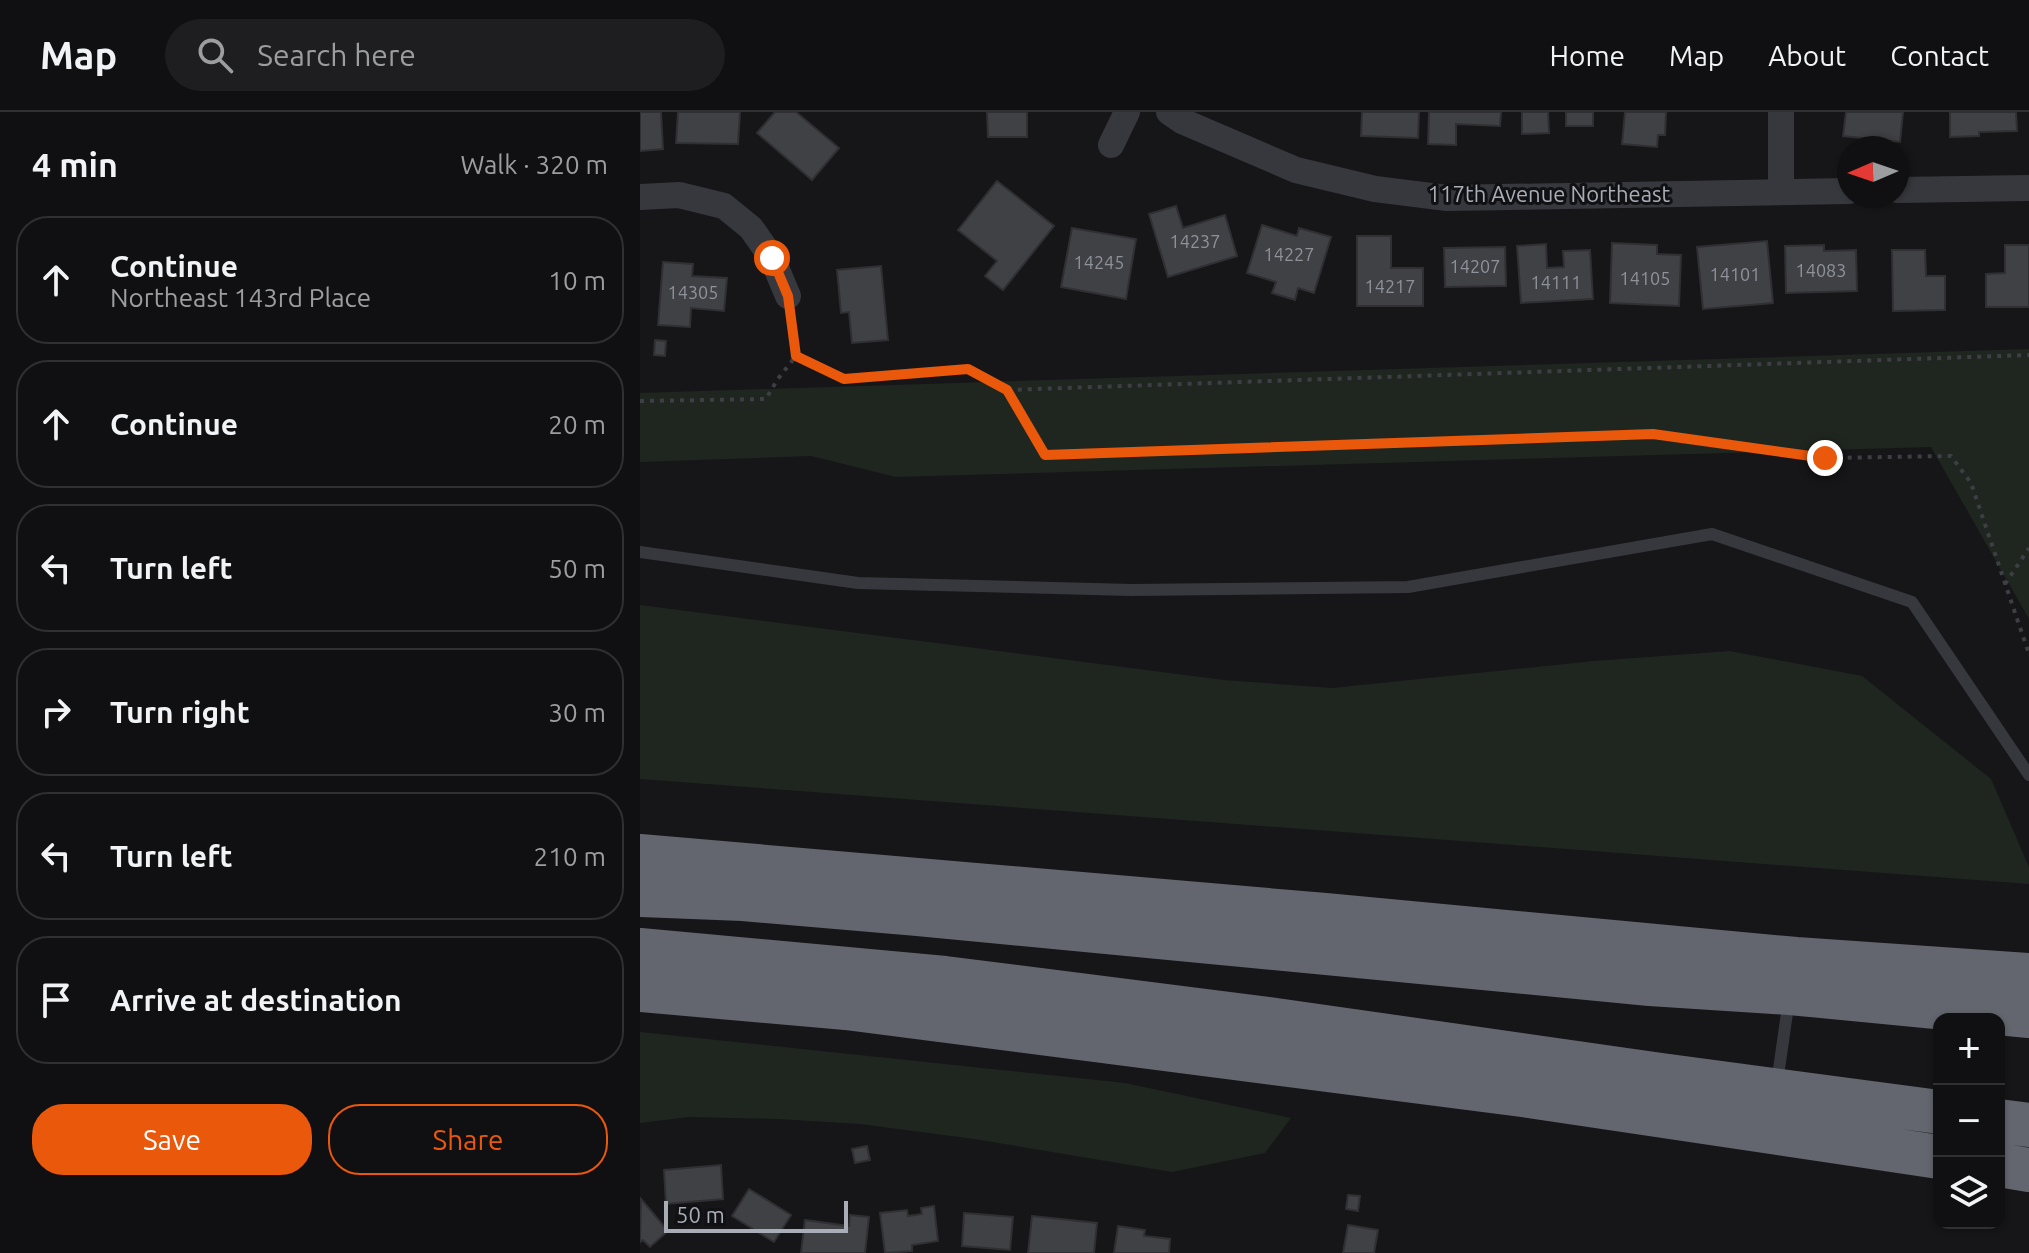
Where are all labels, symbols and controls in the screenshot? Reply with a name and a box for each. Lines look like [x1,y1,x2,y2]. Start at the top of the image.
search box [165,19,725,91]
icon: search [193,33,237,77]
text: Map [40,34,117,76]
text: Search here [257,38,416,72]
text: Home [1550,40,1625,71]
text: Map [1669,40,1724,71]
text: About [1768,40,1846,71]
text: Contact [1890,40,1989,71]
north arrow [1837,136,1909,208]
text: 4 min [32,145,118,183]
text: Walk · 320 m [460,150,608,179]
street label: 117th Avenue Northeast [1428,181,1671,206]
house number: 14237 [1170,231,1220,251]
route start [754,240,790,276]
house number: 14227 [1264,244,1314,264]
text: Continue [110,249,238,283]
house number: 14245 [1074,252,1124,272]
house number: 14207 [1450,256,1500,276]
icon: ahead [34,258,78,302]
house number: 14083 [1796,260,1846,280]
house number: 14101 [1710,264,1760,284]
text: 10 m [548,266,606,295]
house number: 14105 [1620,268,1670,288]
house number: 14111 [1531,272,1581,292]
house number: 14217 [1365,276,1415,296]
house number: 14305 [668,282,718,302]
text: Northeast 143rd Place [110,283,371,312]
icon: ahead [34,402,78,446]
text: Continue [110,407,238,441]
text: 20 m [548,410,606,439]
route end [1807,440,1843,476]
icon: left [34,546,78,590]
text: Turn left [110,551,232,585]
text: 50 m [548,554,606,583]
icon: right [34,690,78,734]
text: Turn right [110,695,250,729]
text: 30 m [548,698,606,727]
icon: left [34,834,78,878]
text: Turn left [110,839,232,873]
text: 210 m [534,842,606,871]
icon: arrive [34,978,78,1022]
text: Arrive at destination [110,983,402,1017]
map controls [1933,1013,2005,1229]
button: + [1933,1013,2005,1085]
button: − [1933,1085,2005,1157]
button: Save [32,1104,312,1175]
button: Share [328,1104,608,1175]
button: layers [1933,1157,2005,1229]
scale bar [664,1197,848,1233]
text: 50 m [676,1202,725,1227]

